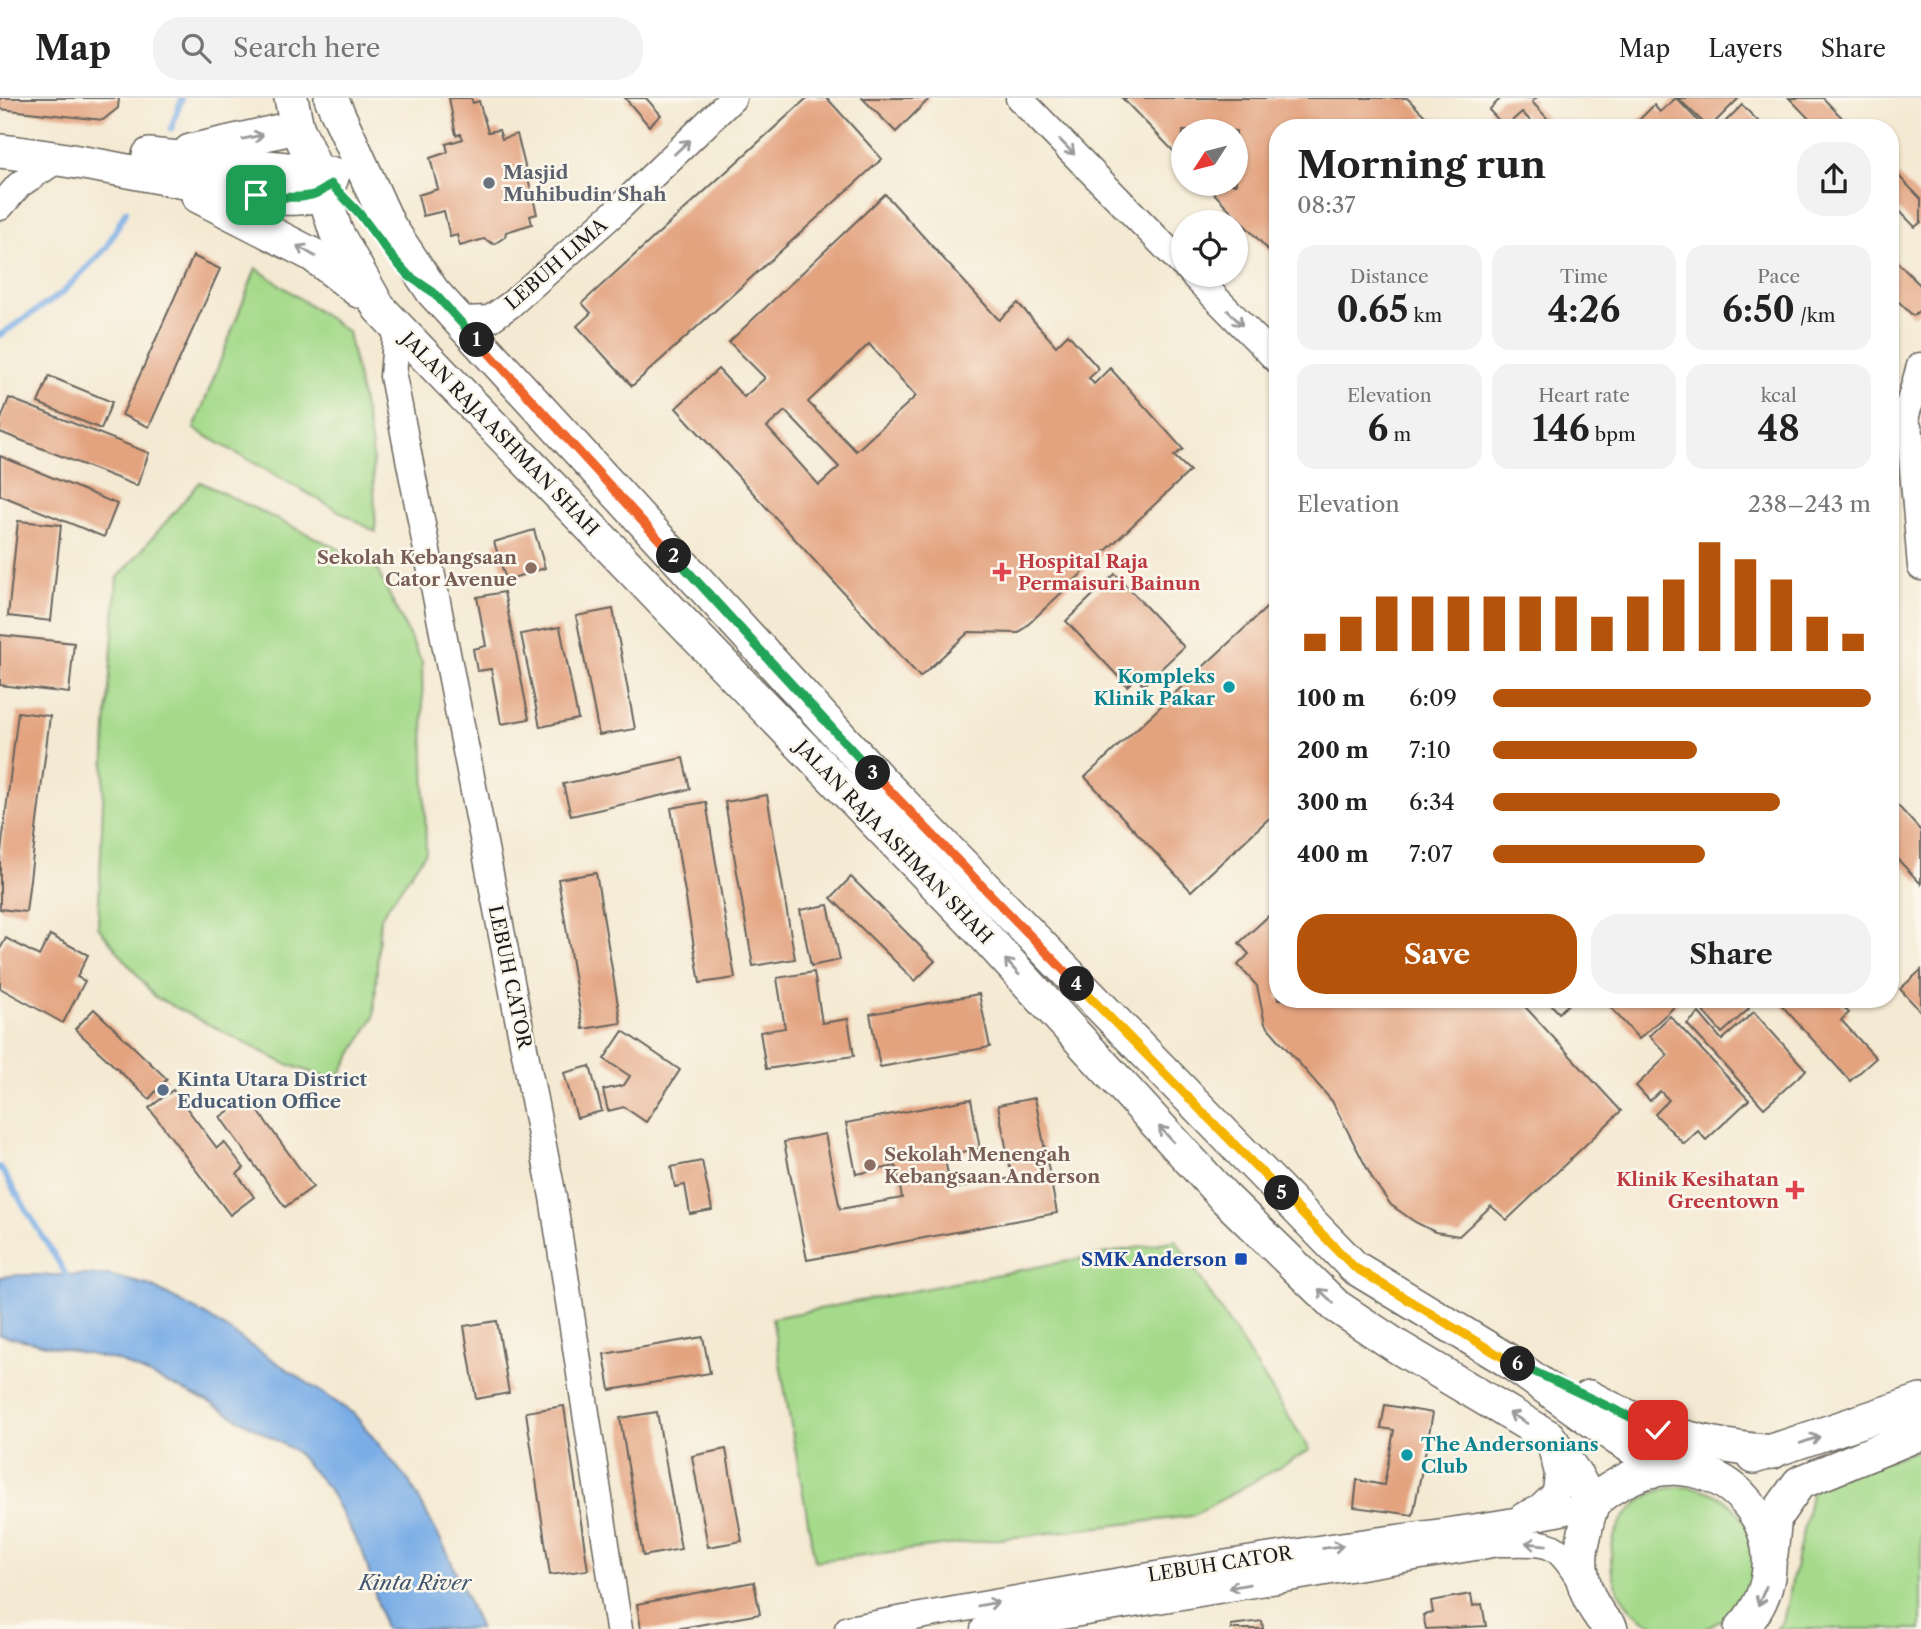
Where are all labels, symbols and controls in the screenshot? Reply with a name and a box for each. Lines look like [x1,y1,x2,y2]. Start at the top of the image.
search box [153,17,643,80]
text: Map [35,28,111,69]
icon: search [177,29,215,67]
text: Search here [233,32,380,64]
text: Map [1619,34,1670,63]
text: Layers [1708,34,1783,63]
text: Share [1821,34,1886,63]
north arrow [1171,119,1248,196]
map controls [1171,119,1248,287]
one-way arrow [241,130,264,143]
one-way arrow [1059,138,1076,155]
one-way arrow [673,139,690,156]
text: Morning run [1297,141,1546,188]
button: share [1797,142,1871,216]
place label: Masjid Muhibudin Shah [503,161,667,206]
pin [226,165,286,225]
marker: Masjid Muhibudin Shah [481,175,497,191]
icon: arrive [237,176,275,214]
text: 08:37 [1297,191,1356,219]
button: locate [1171,210,1248,287]
street label: LEBUH LIMA [500,213,612,315]
one-way arrow [297,244,317,258]
text: Distance [1350,265,1429,288]
text: Time [1560,265,1608,288]
text: Pace [1757,265,1800,288]
text: 0.65 [1337,288,1408,331]
text: 4:26 [1548,288,1620,331]
text: 6:50 [1722,288,1795,331]
text: km [1408,304,1442,327]
text: /km [1795,304,1835,327]
one-way arrow [1227,309,1244,326]
pin: 1 [460,322,494,358]
street label: JALAN RAJA ASHMAN SHAH [394,325,603,541]
text: 1 [472,328,481,351]
text: Elevation [1347,384,1432,407]
text: Heart rate [1538,384,1630,407]
text: kcal [1761,384,1797,407]
text: 6 [1367,407,1388,450]
text: 146 [1532,407,1590,450]
text: 48 [1758,407,1800,450]
text: m [1388,423,1411,446]
text: bpm [1590,423,1636,446]
text: Elevation [1297,490,1400,518]
text: 238–243 m [1748,490,1871,518]
pin: 2 [656,538,692,574]
text: 2 [668,544,679,567]
place label: Sekolah Kebangsaan Cator Avenue [317,546,517,591]
place label: Hospital Raja Permaisuri Bainun [1018,550,1201,595]
marker: Sekolah Kebangsaan Cator Avenue [523,560,539,576]
marker: Hospital Raja Permaisuri Bainun [992,562,1012,582]
place label: Kompleks Klinik Pakar [1093,665,1216,710]
marker: Kompleks Klinik Pakar [1221,679,1237,695]
text: 100 m [1297,684,1365,712]
text: 6:09 [1409,684,1457,712]
street label: JALAN RAJA ASHMAN SHAH [788,733,997,949]
text: 200 m [1297,736,1369,764]
text: 7:10 [1409,736,1451,764]
pin: 3 [856,756,890,790]
text: 3 [867,761,878,784]
text: 300 m [1297,788,1368,816]
text: 6:34 [1409,788,1455,816]
text: 400 m [1297,840,1369,868]
text: 7:07 [1409,840,1453,868]
street label: LEBUH CATOR [484,903,537,1052]
button: Save [1297,914,1577,994]
button: Share [1591,914,1871,994]
one-way arrow [1004,959,1021,976]
pin: 4 [1060,966,1094,1001]
text: 4 [1071,972,1082,995]
place label: Kinta Utara District Education Office [177,1068,368,1113]
marker: Kinta Utara District Education Office [155,1082,171,1098]
one-way arrow [1158,1126,1175,1144]
place label: Sekolah Menengah Kebangsaan Anderson [884,1143,1100,1188]
marker: Sekolah Menengah Kebangsaan Anderson [862,1157,878,1173]
place label: Klinik Kesihatan Greentown [1616,1168,1779,1213]
pin: 5 [1264,1176,1300,1210]
marker: Klinik Kesihatan Greentown [1785,1180,1805,1200]
text: 5 [1276,1181,1287,1204]
place label: SMK Anderson [1081,1248,1227,1271]
marker: SMK Anderson [1233,1251,1249,1267]
one-way arrow [1318,1288,1335,1305]
pin: 6 [1500,1346,1536,1382]
text: 6 [1512,1352,1523,1375]
pin [1628,1400,1688,1460]
one-way arrow [1508,1411,1528,1425]
icon: check [1639,1411,1677,1449]
place label: The Andersonians Club [1421,1433,1599,1478]
one-way arrow [1799,1433,1821,1446]
marker: The Andersonians Club [1399,1447,1415,1463]
one-way arrow [1525,1538,1548,1551]
one-way arrow [1321,1540,1344,1553]
street label: LEBUH CATOR [1146,1541,1295,1587]
water label: Kinta River [357,1570,472,1595]
one-way arrow [1228,1580,1251,1593]
one-way arrow [1755,1585,1768,1607]
one-way arrow [976,1596,998,1610]

